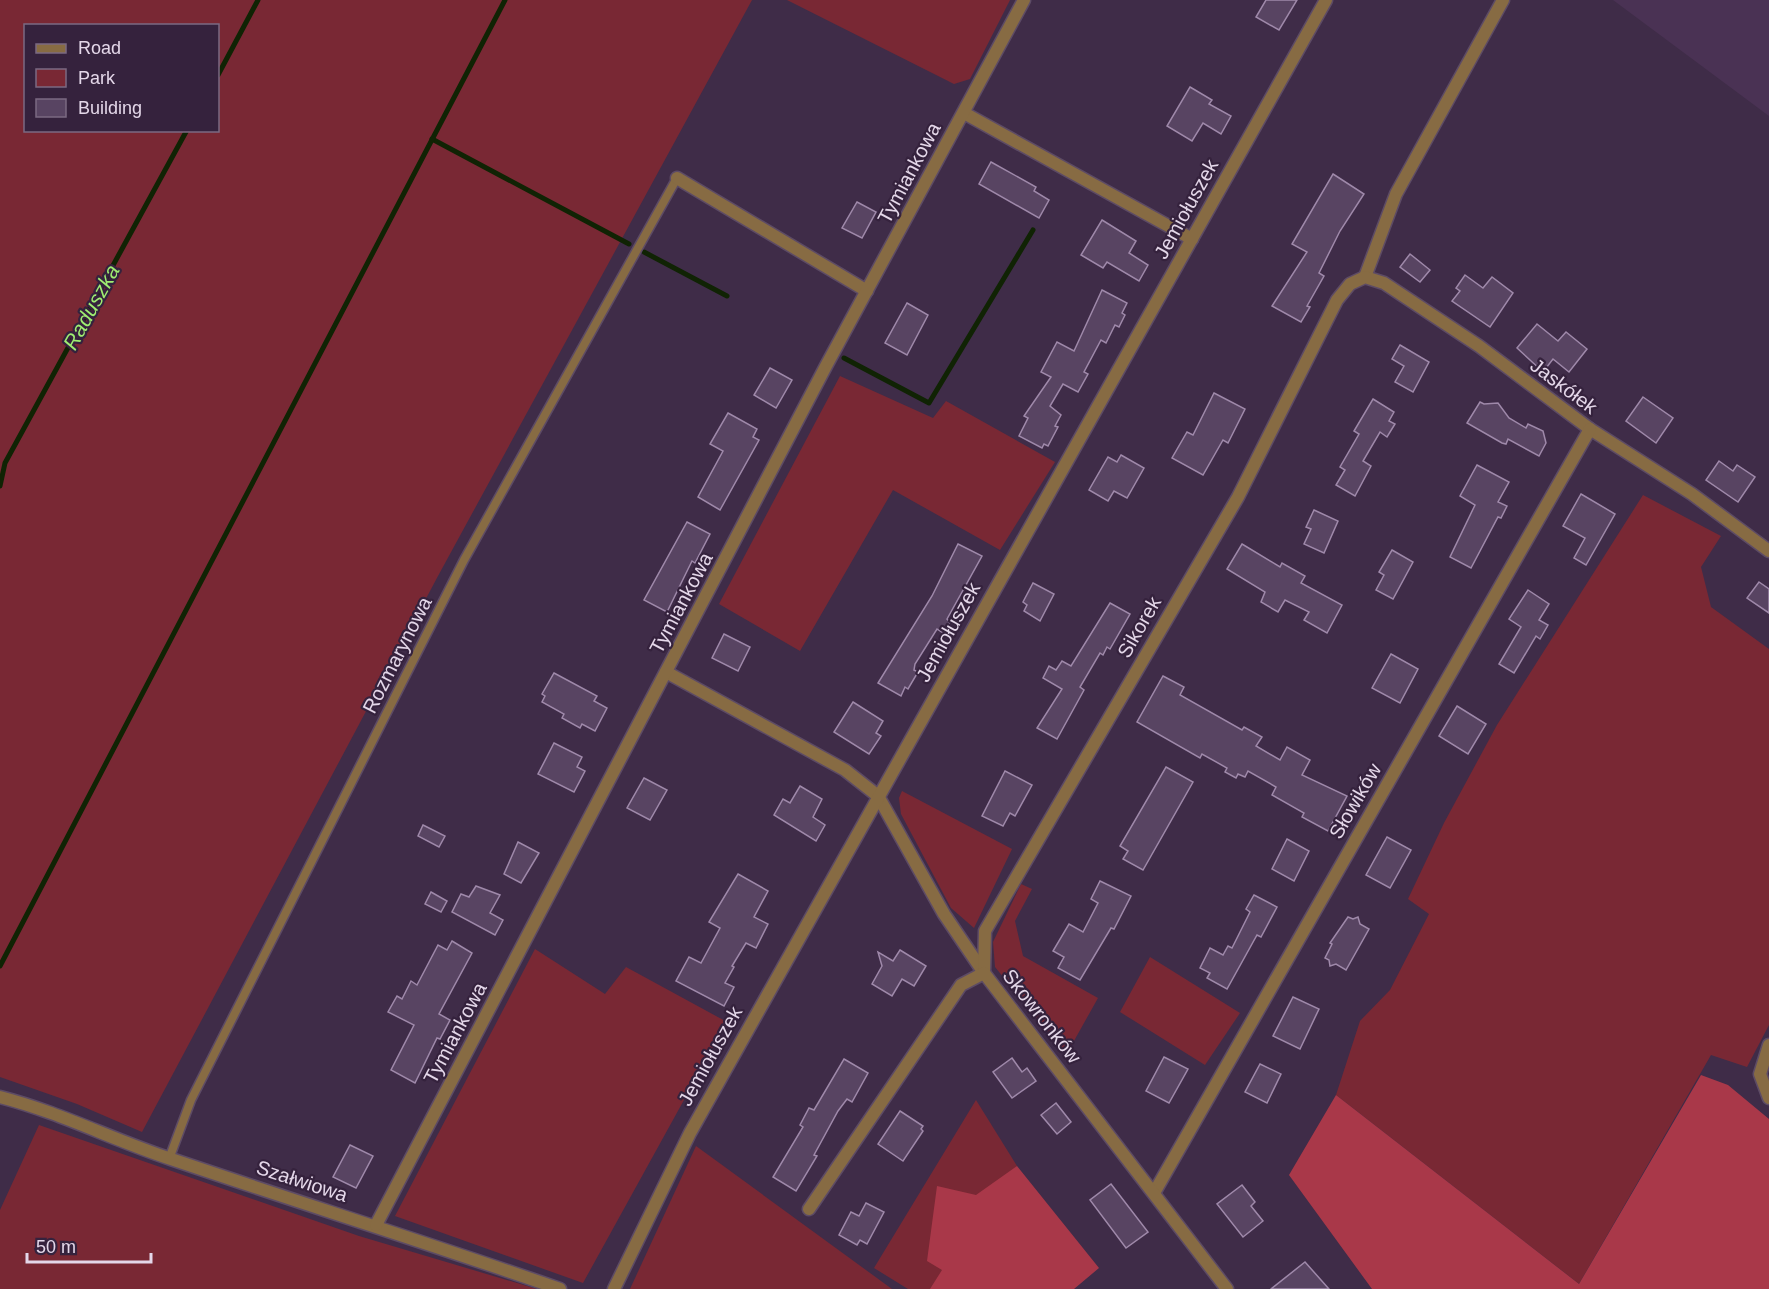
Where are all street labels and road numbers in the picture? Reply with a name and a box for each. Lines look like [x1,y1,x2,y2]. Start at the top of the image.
street label: Tymiankowa [873,118,945,227]
street label: Jemiołuszek [1150,155,1223,262]
street label: Jaskółek [1526,354,1602,419]
street label: Tymiankowa [645,548,717,657]
street label: Jemiołuszek [912,578,985,685]
street label: Rozmarynowa [358,592,436,717]
street label: Sikorek [1113,592,1166,661]
street label: Słowików [1325,759,1386,843]
street label: Skowronków [998,965,1086,1068]
street label: Tymiankowa [419,978,491,1087]
street label: Jemiołuszek [674,1002,747,1109]
street label: Szałwiowa [254,1156,351,1206]

